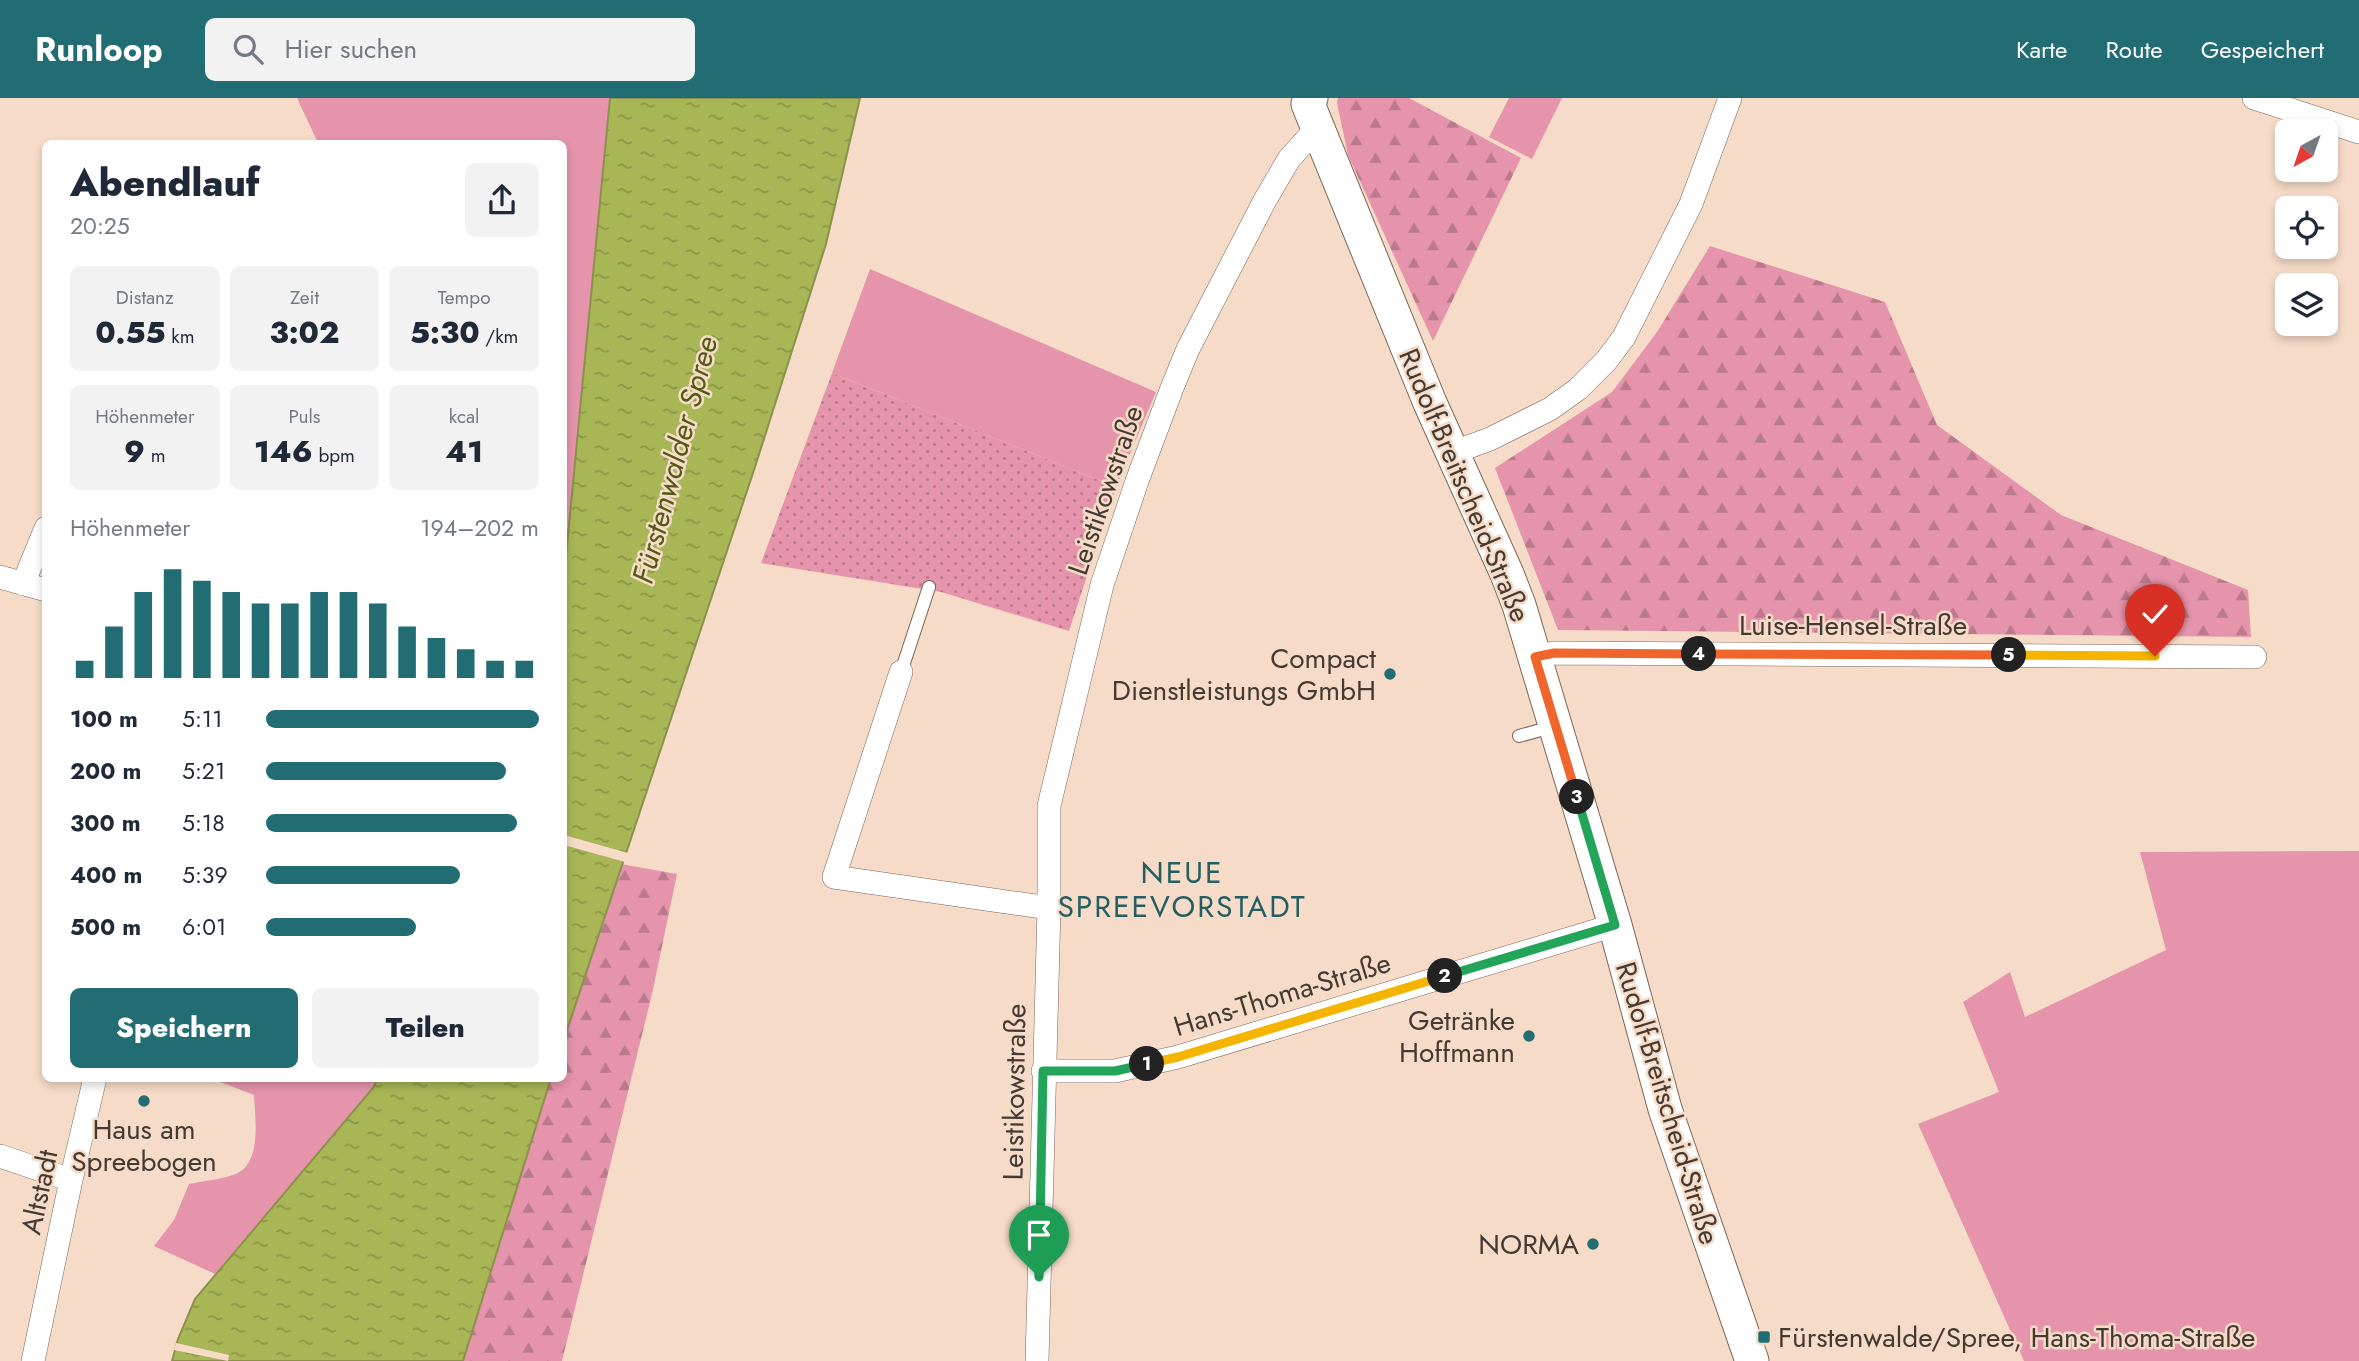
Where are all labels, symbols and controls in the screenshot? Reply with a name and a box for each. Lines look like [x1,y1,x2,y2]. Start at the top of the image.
search box [205,18,695,81]
text: Runloop [35,26,163,73]
icon: search [229,30,267,68]
text: Hier suchen [285,30,417,68]
text: Karte [2016,32,2067,67]
text: Route [2105,32,2163,67]
text: Gespeichert [2201,32,2324,67]
north arrow [2275,119,2338,182]
map controls [2275,119,2338,336]
text: Abendlauf [70,155,260,210]
button: share [465,163,539,237]
button: locate [2275,196,2338,259]
text: 20:25 [70,209,130,243]
button: layers [2275,273,2338,336]
text: Distanz [116,284,174,311]
text: Zeit [290,284,319,311]
text: Tempo [438,284,491,311]
text: 0.55 [95,311,166,354]
text: 3:02 [269,311,340,354]
text: 5:30 [410,311,480,354]
text: km [166,323,195,350]
text: /km [480,323,518,350]
water label: Fürstenwalder Spree [621,331,728,588]
street label: Rudolf-Breitscheid-Straße [1388,342,1541,628]
street label: Leistikowstraße [1057,400,1154,580]
text: Höhenmeter [95,403,194,430]
text: Puls [288,403,321,430]
text: kcal [449,403,480,430]
text: 9 [124,430,145,473]
text: 146 [254,430,313,473]
text: 41 [445,430,483,473]
text: m [145,442,166,469]
text: bpm [313,442,355,469]
text: Höhenmeter [70,511,190,545]
text: 194–202 m [420,511,539,545]
pin [2125,584,2185,656]
icon: check [2136,595,2174,633]
street label: Luise-Hensel-Straße [1739,605,1967,646]
pin: 4 [1682,636,1716,672]
place label: Compact Dienstleistungs GmbH [1112,638,1376,711]
pin: 5 [1992,638,2026,672]
text: 4 [1692,640,1705,667]
text: 5 [2002,641,2015,668]
marker: Compact Dienstleistungs GmbH [1382,666,1398,682]
text: 100 m [70,702,138,736]
text: 5:11 [182,702,223,736]
text: 200 m [70,754,141,788]
text: 5:21 [182,754,225,788]
pin: 3 [1560,780,1594,814]
text: 3 [1571,783,1582,810]
text: 300 m [70,806,141,840]
text: 5:18 [182,806,225,840]
district label: NEUE SPREEVORSTADT [1057,851,1307,928]
text: 400 m [70,858,142,892]
text: 5:39 [182,858,228,892]
text: 500 m [70,910,141,944]
text: 6:01 [182,910,226,944]
street label: Hans-Thoma-Straße [1169,942,1396,1047]
street label: Rudolf-Breitscheid-Straße [1605,957,1730,1249]
pin: 2 [1428,958,1462,994]
text: 2 [1438,962,1451,989]
button: Speichern [70,988,298,1068]
button: Teilen [312,988,539,1068]
place label: Getränke Hoffmann [1399,1000,1515,1073]
street label: Leistikowstraße [992,1003,1037,1181]
marker: Getränke Hoffmann [1521,1028,1537,1044]
pin: 1 [1130,1046,1164,1082]
text: 1 [1142,1050,1151,1077]
marker: Haus am Spreebogen [136,1093,152,1109]
place label: Haus am Spreebogen [71,1109,217,1182]
street label: Altstadt [11,1146,69,1238]
pin [1009,1205,1069,1277]
icon: arrive [1020,1216,1058,1254]
place label: NORMA [1478,1224,1580,1265]
marker: NORMA [1585,1236,1601,1252]
place label: Fürstenwalde/Spree, Hans-Thoma-Straße [1778,1317,2256,1358]
marker: Fürstenwalde/Spree, Hans-Thoma-Straße [1756,1329,1772,1345]

